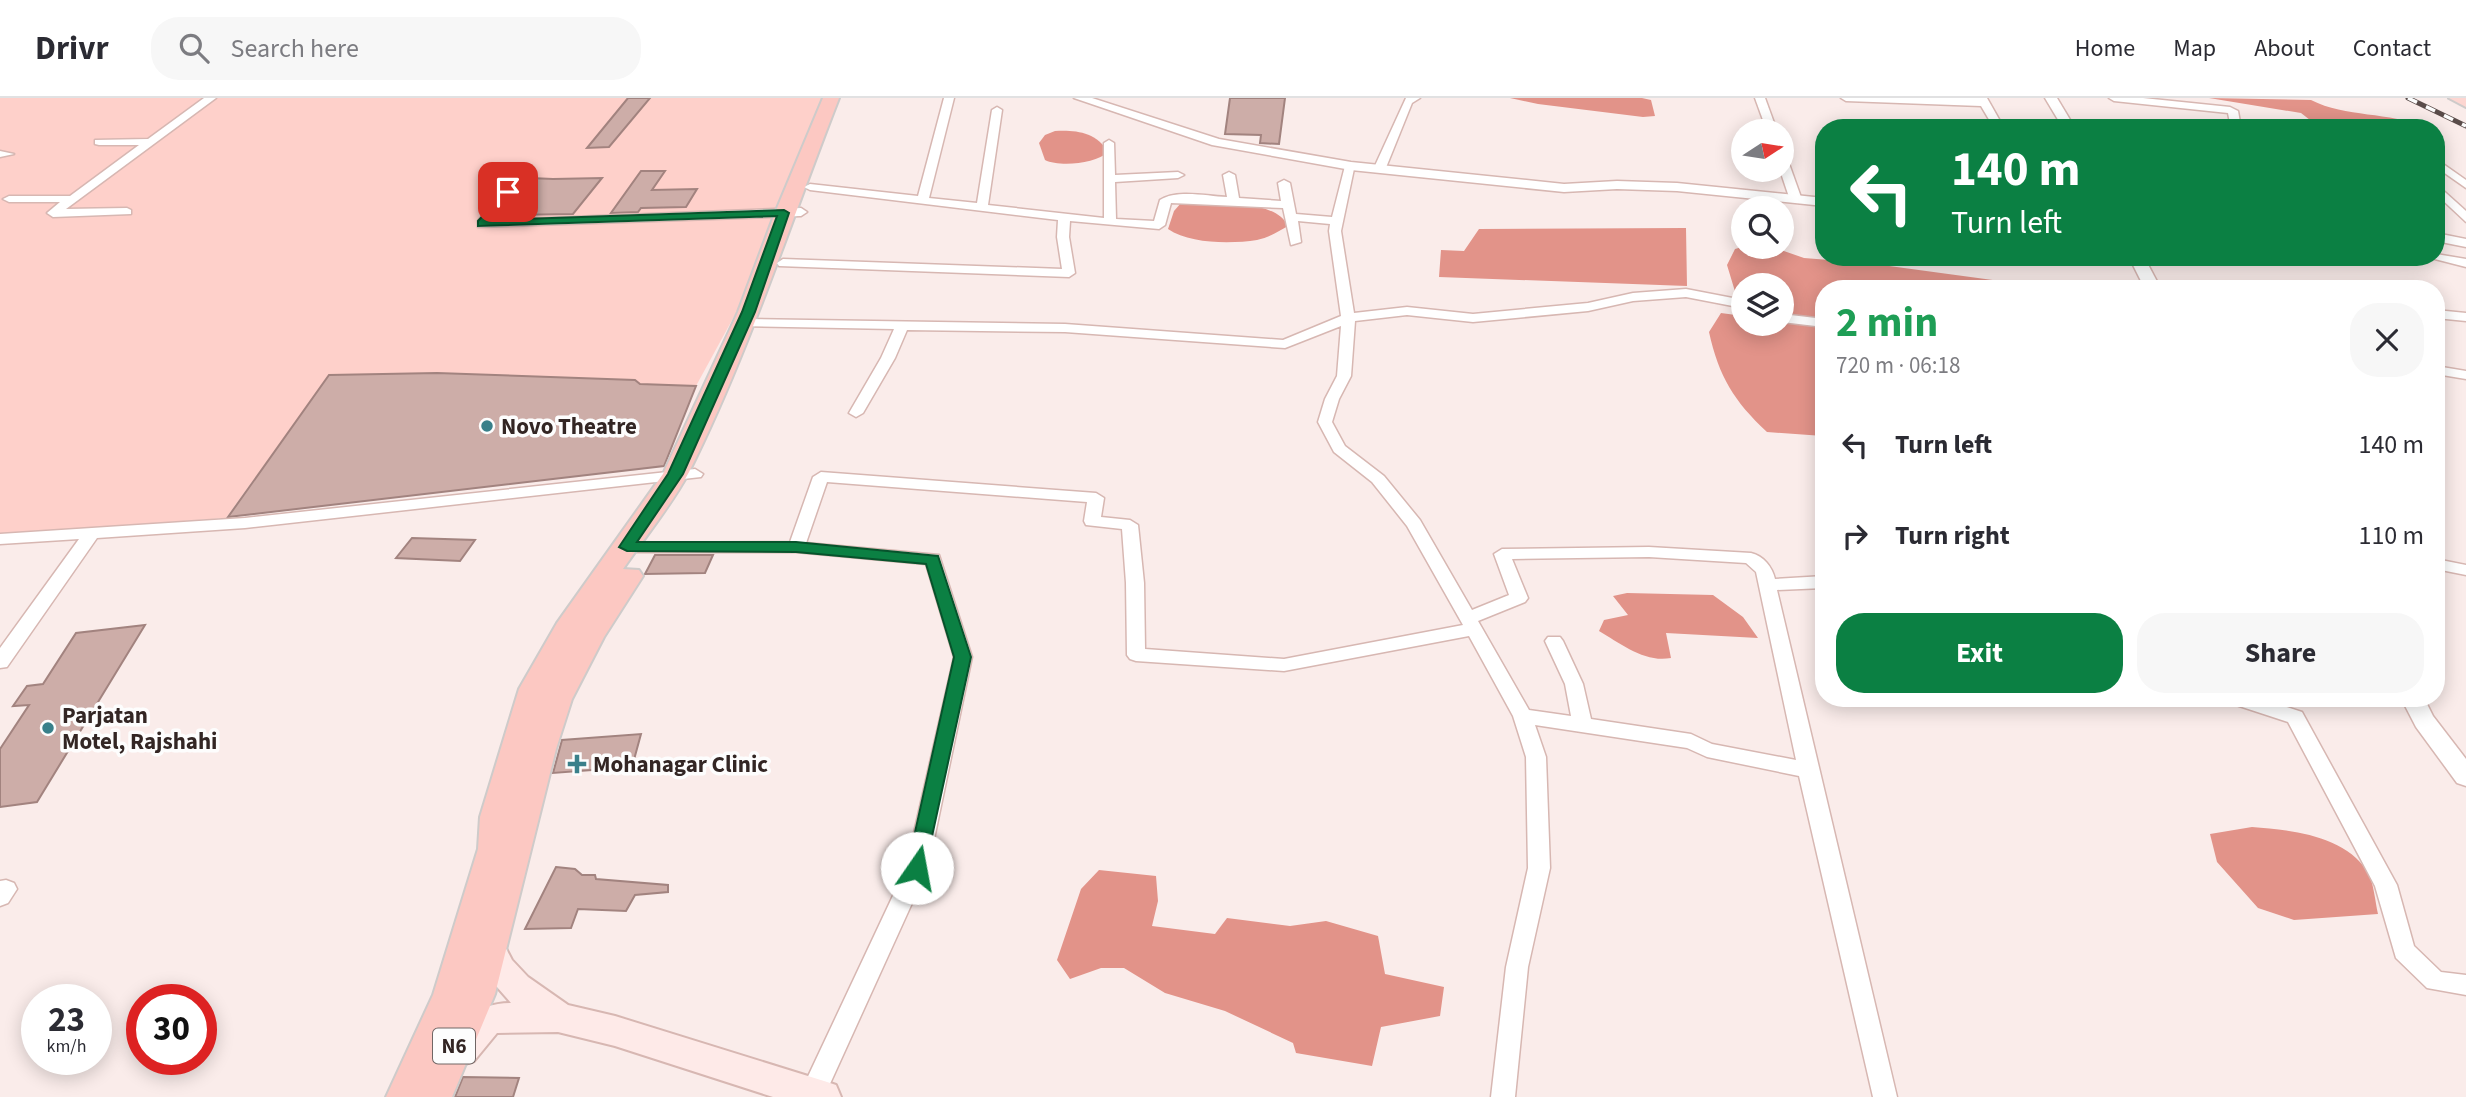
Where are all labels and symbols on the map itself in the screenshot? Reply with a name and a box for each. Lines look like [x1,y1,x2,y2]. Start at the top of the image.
north arrow [1731,119,1794,182]
pin [478,162,538,222]
place label: Novo Theatre [501,410,637,443]
marker: Novo Theatre [479,418,495,434]
place label: Parjatan Motel, Rajshahi [62,699,217,758]
marker: Parjatan Motel, Rajshahi [40,720,56,736]
place label: Mohanagar Clinic [593,748,768,781]
marker: Mohanagar Clinic [567,754,587,774]
position arrow [880,831,954,905]
speed limit sign: 30 [126,984,217,1075]
road number: N6 [433,1028,475,1063]

